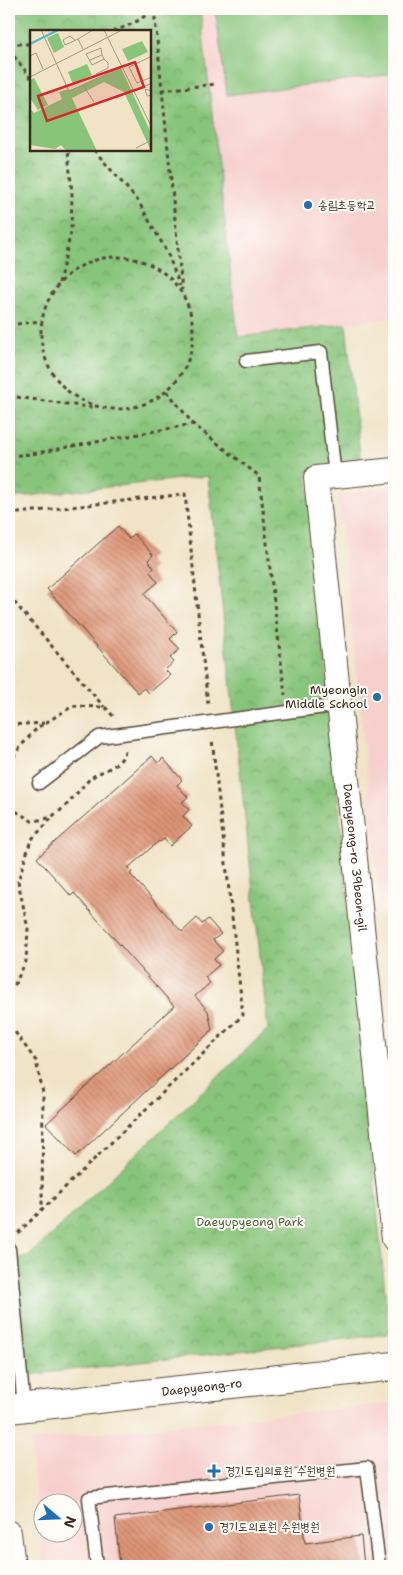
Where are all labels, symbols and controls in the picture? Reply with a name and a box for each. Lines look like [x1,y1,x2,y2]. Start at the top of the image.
inset map [30,30,151,151]
place label: 송림초등학교 [318,197,376,213]
marker: 송림초등학교 [302,199,314,211]
place label: Myeongin Middle School [285,682,367,712]
marker: Myeongin Middle School [371,691,383,703]
street label: Daepyeong-ro 39beon-gil [339,783,370,933]
park label: Daeyupyeong Park [196,1214,304,1230]
street label: Daepyeong-ro [161,1375,243,1400]
place label: 경기도립의료원 수원병원 [225,1463,335,1479]
marker: 경기도립의료원 수원병원 [207,1464,221,1478]
north arrow [32,1492,82,1542]
text: N [60,1514,81,1530]
place label: 경기도의료원 수원병원 [219,1519,320,1535]
marker: 경기도의료원 수원병원 [203,1521,215,1533]

